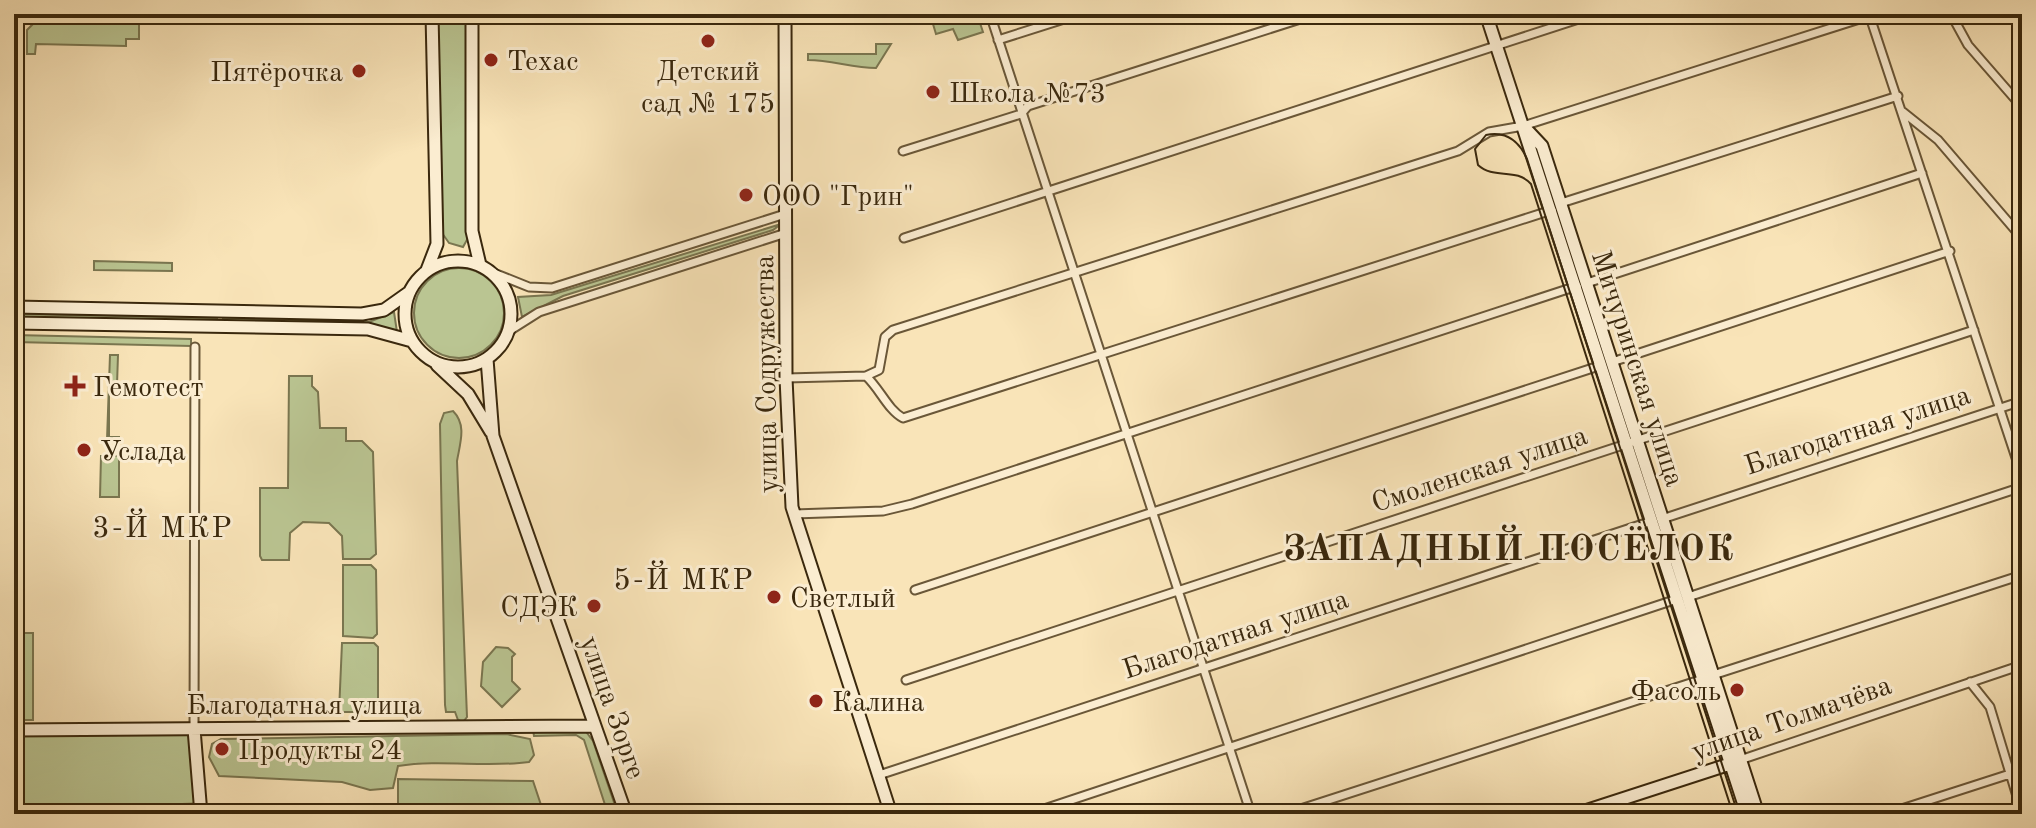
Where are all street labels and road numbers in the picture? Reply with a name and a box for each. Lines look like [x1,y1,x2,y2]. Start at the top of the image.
street label: Мичуринская улица [1585,247,1688,491]
street label: улица Содружества [752,254,784,493]
street label: Благодатная улица [1742,382,1974,482]
street label: Смоленская улица [1368,423,1592,519]
street label: Благодатная улица [1120,586,1352,686]
street label: улица Зорге [574,633,649,783]
street label: улица Толмачёва [1688,672,1896,767]
street label: Благодатная улица [186,693,422,721]

